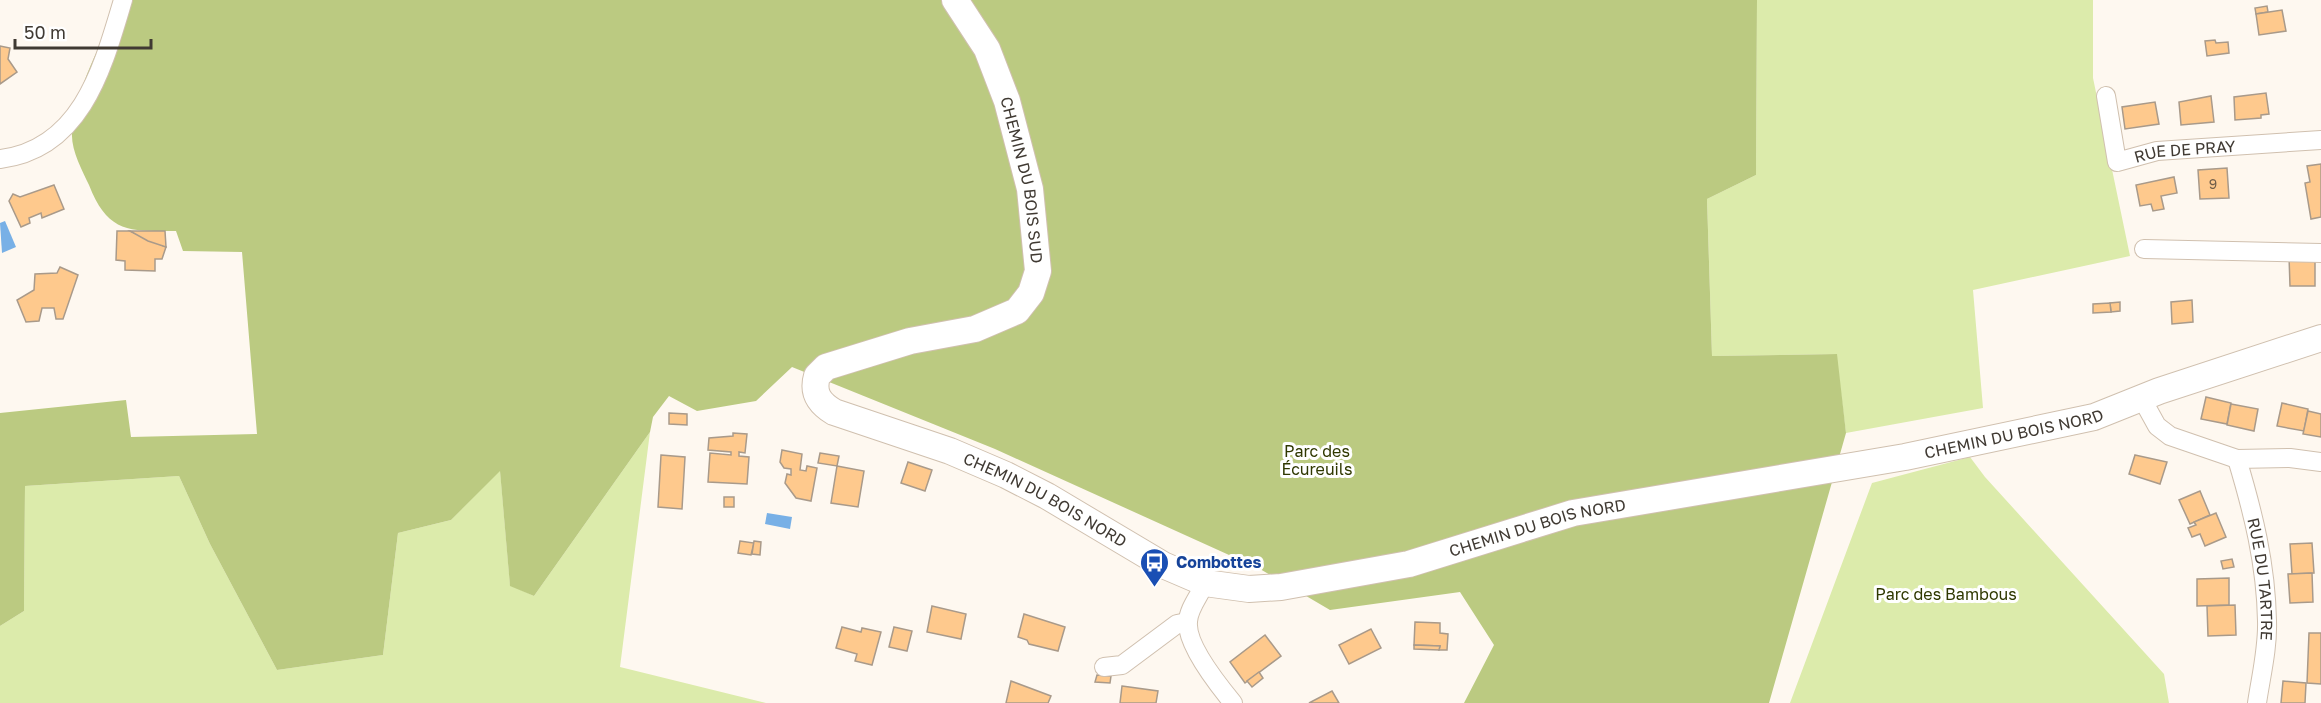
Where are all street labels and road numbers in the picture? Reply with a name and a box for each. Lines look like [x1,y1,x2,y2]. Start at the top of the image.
street label: CHEMIN DU BOIS SUD [996,95,1047,264]
street label: RUE DE PRAY [2132,136,2237,167]
street label: CHEMIN DU BOIS NORD [1923,404,2107,463]
street label: CHEMIN DU BOIS NORD [960,448,1131,551]
street label: CHEMIN DU BOIS NORD [1447,494,1627,561]
street label: RUE DU TARTRE [2243,516,2277,641]

